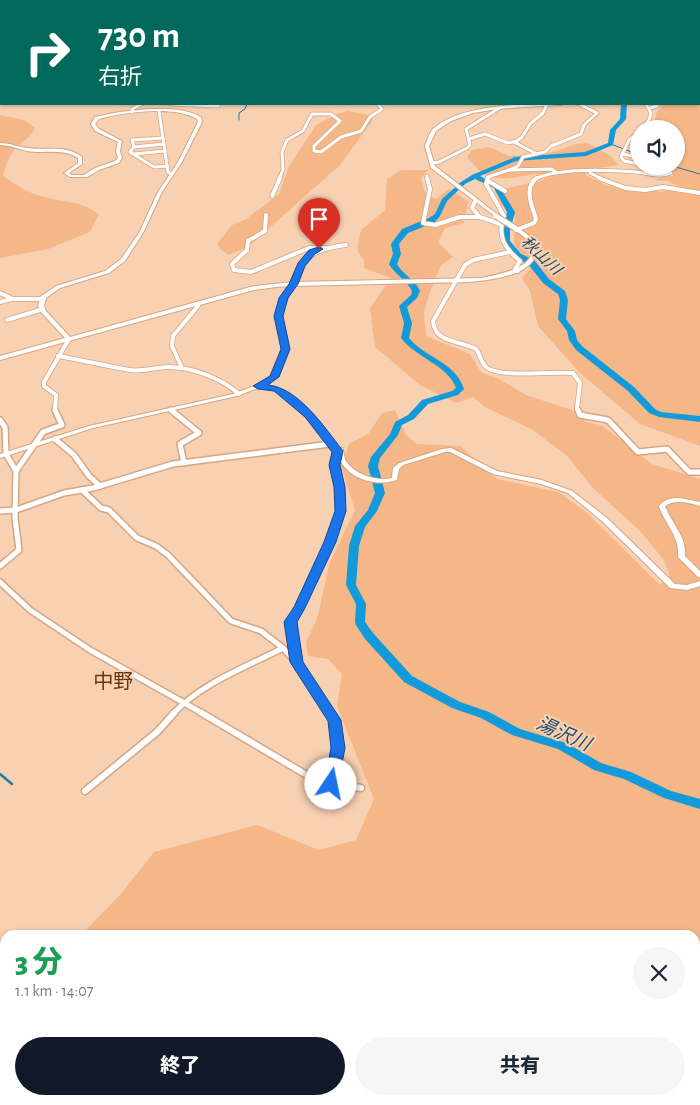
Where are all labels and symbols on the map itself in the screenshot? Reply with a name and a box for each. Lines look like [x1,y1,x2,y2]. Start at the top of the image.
pin [298,198,340,249]
water label: 秋山川 [518,233,566,279]
district label: 中野 [93,671,133,692]
water label: 湯沢川 [533,713,596,755]
position arrow [304,757,356,809]

